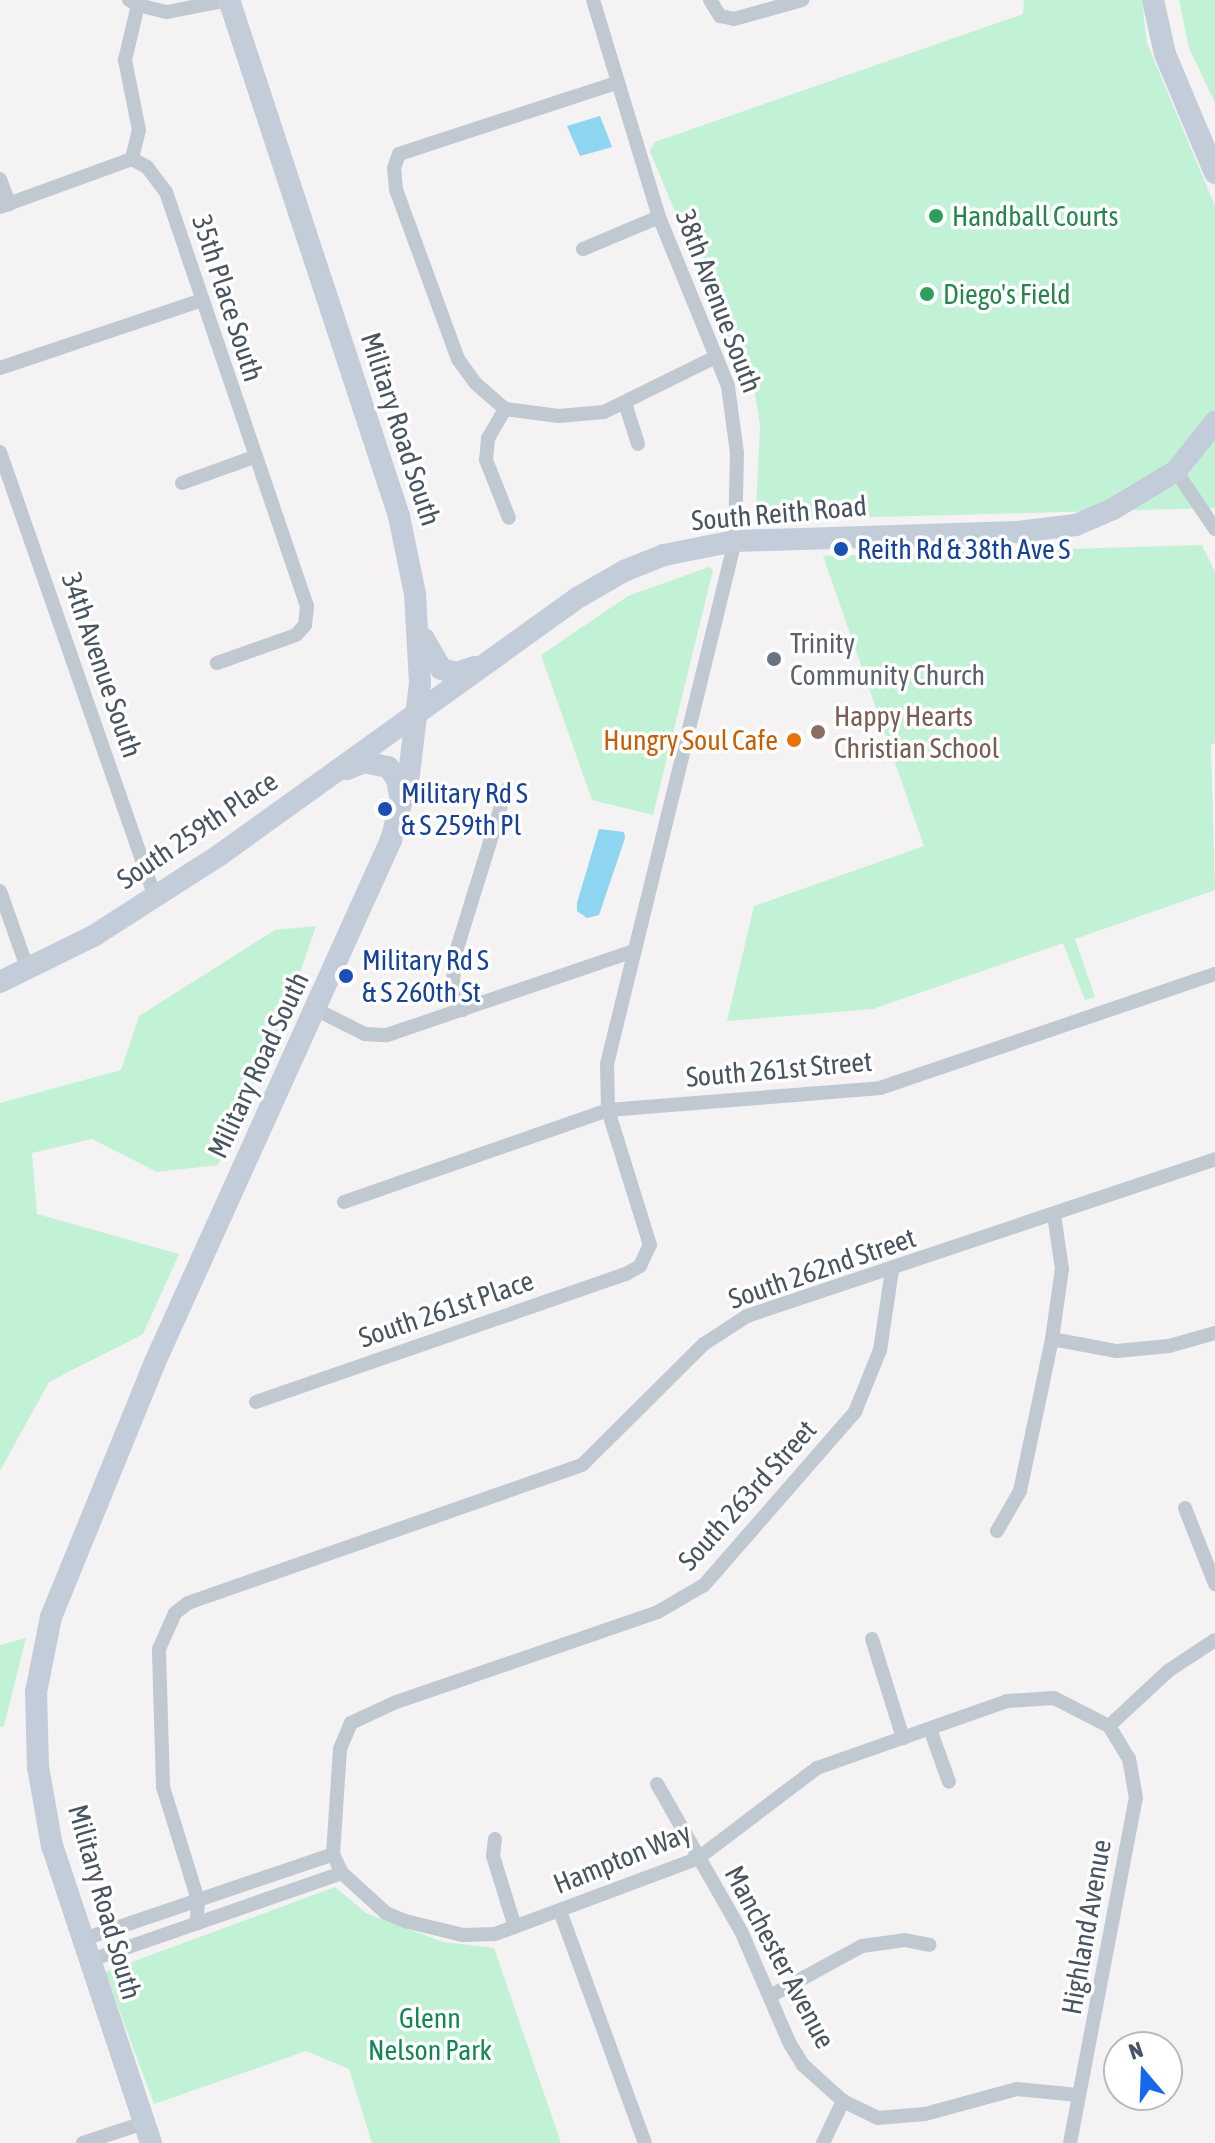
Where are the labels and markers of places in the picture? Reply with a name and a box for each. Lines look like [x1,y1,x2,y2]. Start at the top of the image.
place label: Handball Courts [952,199,1118,233]
marker: Handball Courts [927,207,945,225]
place label: Diego's Field [943,277,1071,311]
marker: Diego's Field [918,285,936,303]
place label: Reith Rd & 38th Ave S [857,532,1070,566]
marker: Reith Rd & 38th Ave S [832,540,850,558]
place label: Trinity Community Church [790,626,985,692]
marker: Trinity Community Church [765,650,783,668]
place label: Happy Hearts Christian School [834,699,999,765]
place label: Hungry Soul Cafe [603,723,778,757]
marker: Happy Hearts Christian School [809,723,827,741]
marker: Hungry Soul Cafe [785,731,803,749]
place label: Military Rd S & S 259th Pl [401,776,528,842]
marker: Military Rd S & S 259th Pl [376,800,394,818]
place label: Military Rd S & S 260th St [362,943,489,1009]
marker: Military Rd S & S 260th St [337,967,355,985]

